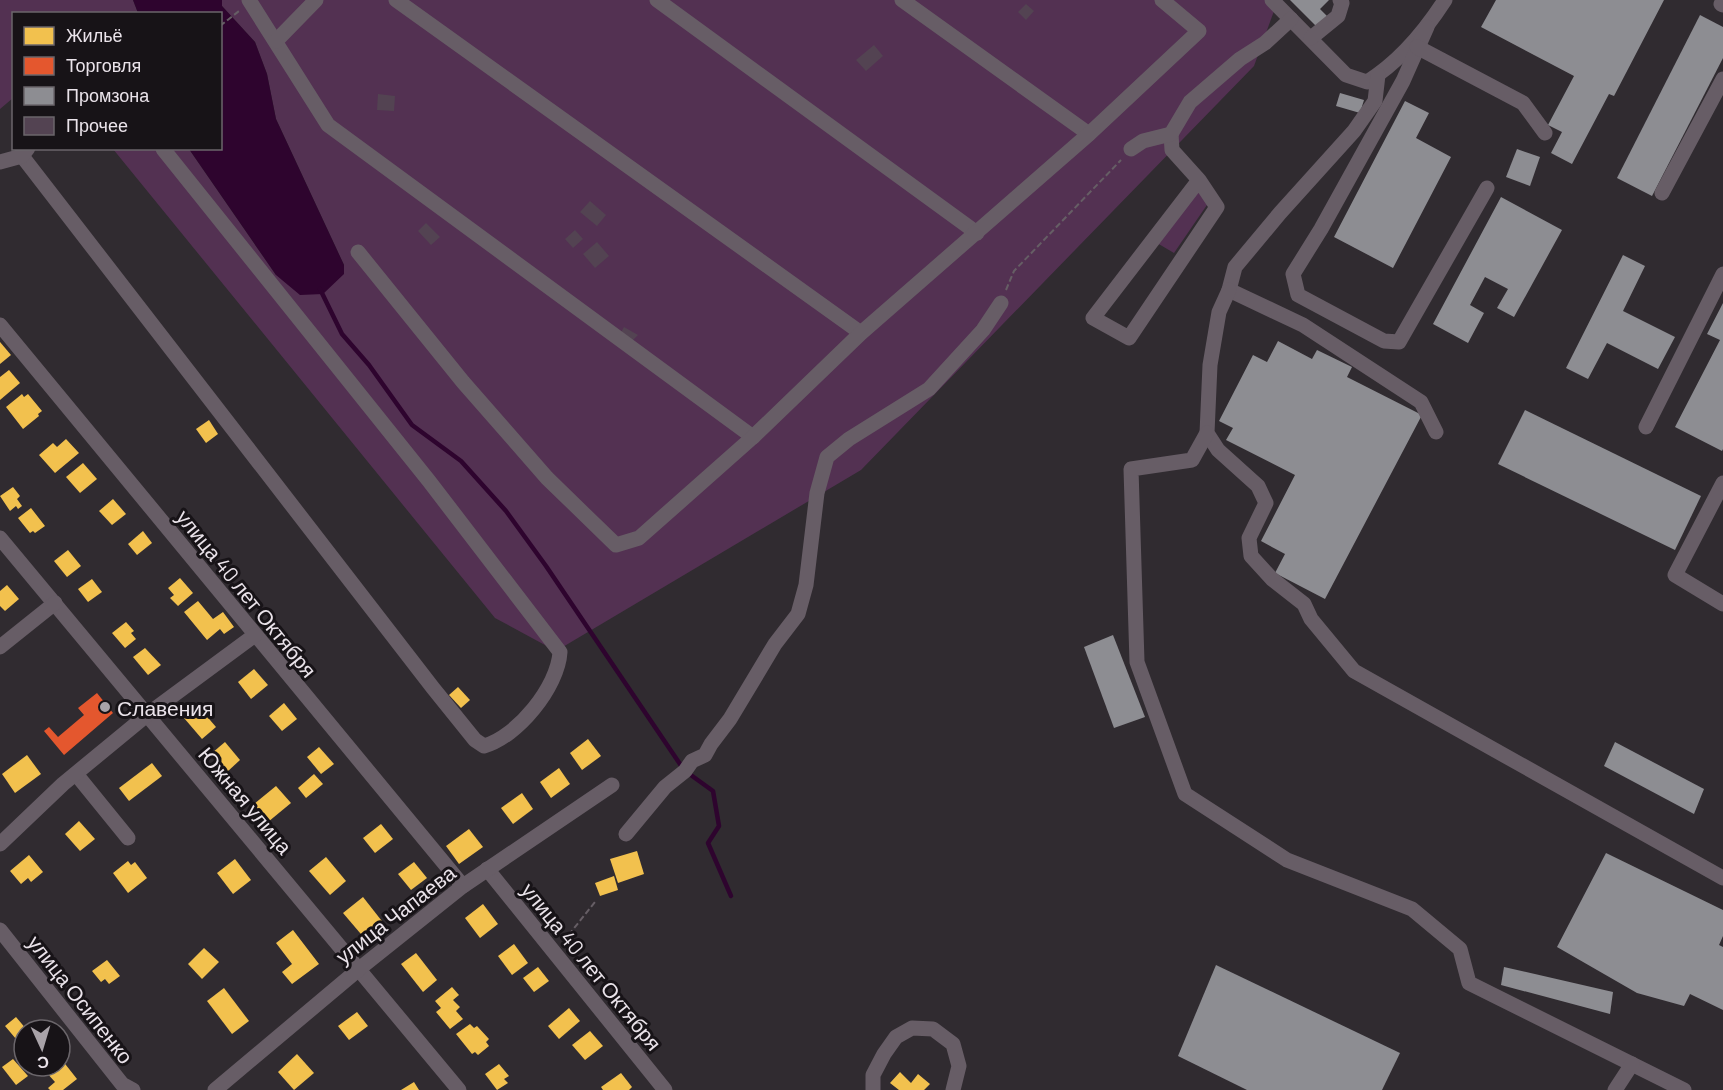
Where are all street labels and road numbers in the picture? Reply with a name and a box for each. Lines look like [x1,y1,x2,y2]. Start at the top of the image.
street label: улица 40 лет Октября [172,504,322,682]
street label: Южная улица [194,741,298,859]
street label: улица Чапаева [330,859,460,968]
street label: улица 40 лет Октября [517,877,667,1055]
street label: улица Осипенко [23,930,139,1068]

